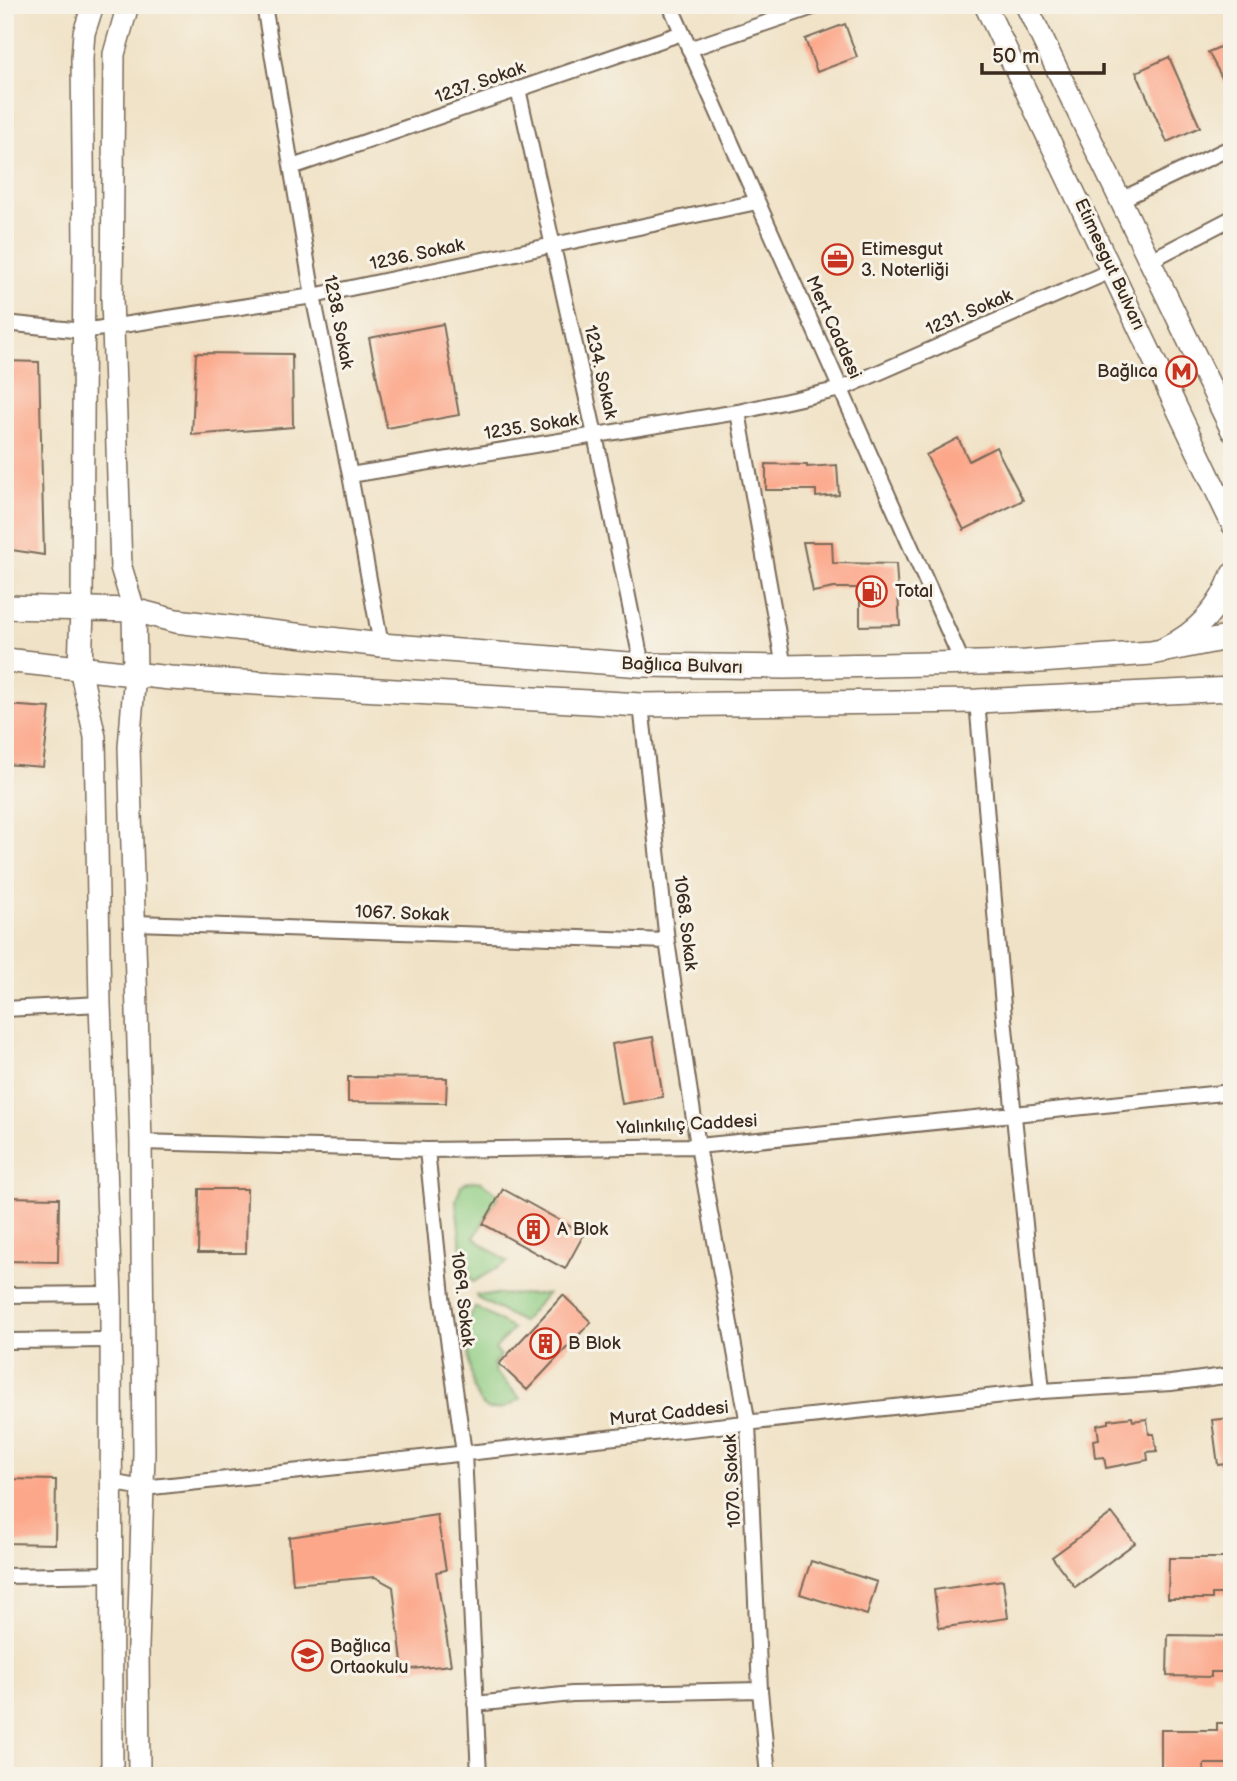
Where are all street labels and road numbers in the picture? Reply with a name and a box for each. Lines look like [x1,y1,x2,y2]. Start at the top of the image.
street label: 1237. Sokak [432,57,528,108]
street label: Etimesgut Bulvarı [1070,195,1149,333]
street label: 1236. Sokak [368,234,466,275]
street label: Mert Caddesi [801,272,866,382]
street label: 1238. Sokak [319,273,358,371]
street label: 1231. Sokak [923,285,1016,340]
street label: 1234. Sokak [579,323,622,421]
street label: 1235. Sokak [482,409,580,444]
street label: Bağlıca Bulvarı [621,653,743,678]
street label: 1068. Sokak [669,874,702,972]
street label: 1067. Sokak [355,901,450,926]
street label: Yalınkılıç Caddesi [615,1110,758,1139]
street label: 1069. Sokak [446,1250,479,1348]
street label: Murat Caddesi [608,1397,730,1430]
street label: 1070. Sokak [720,1434,745,1528]

